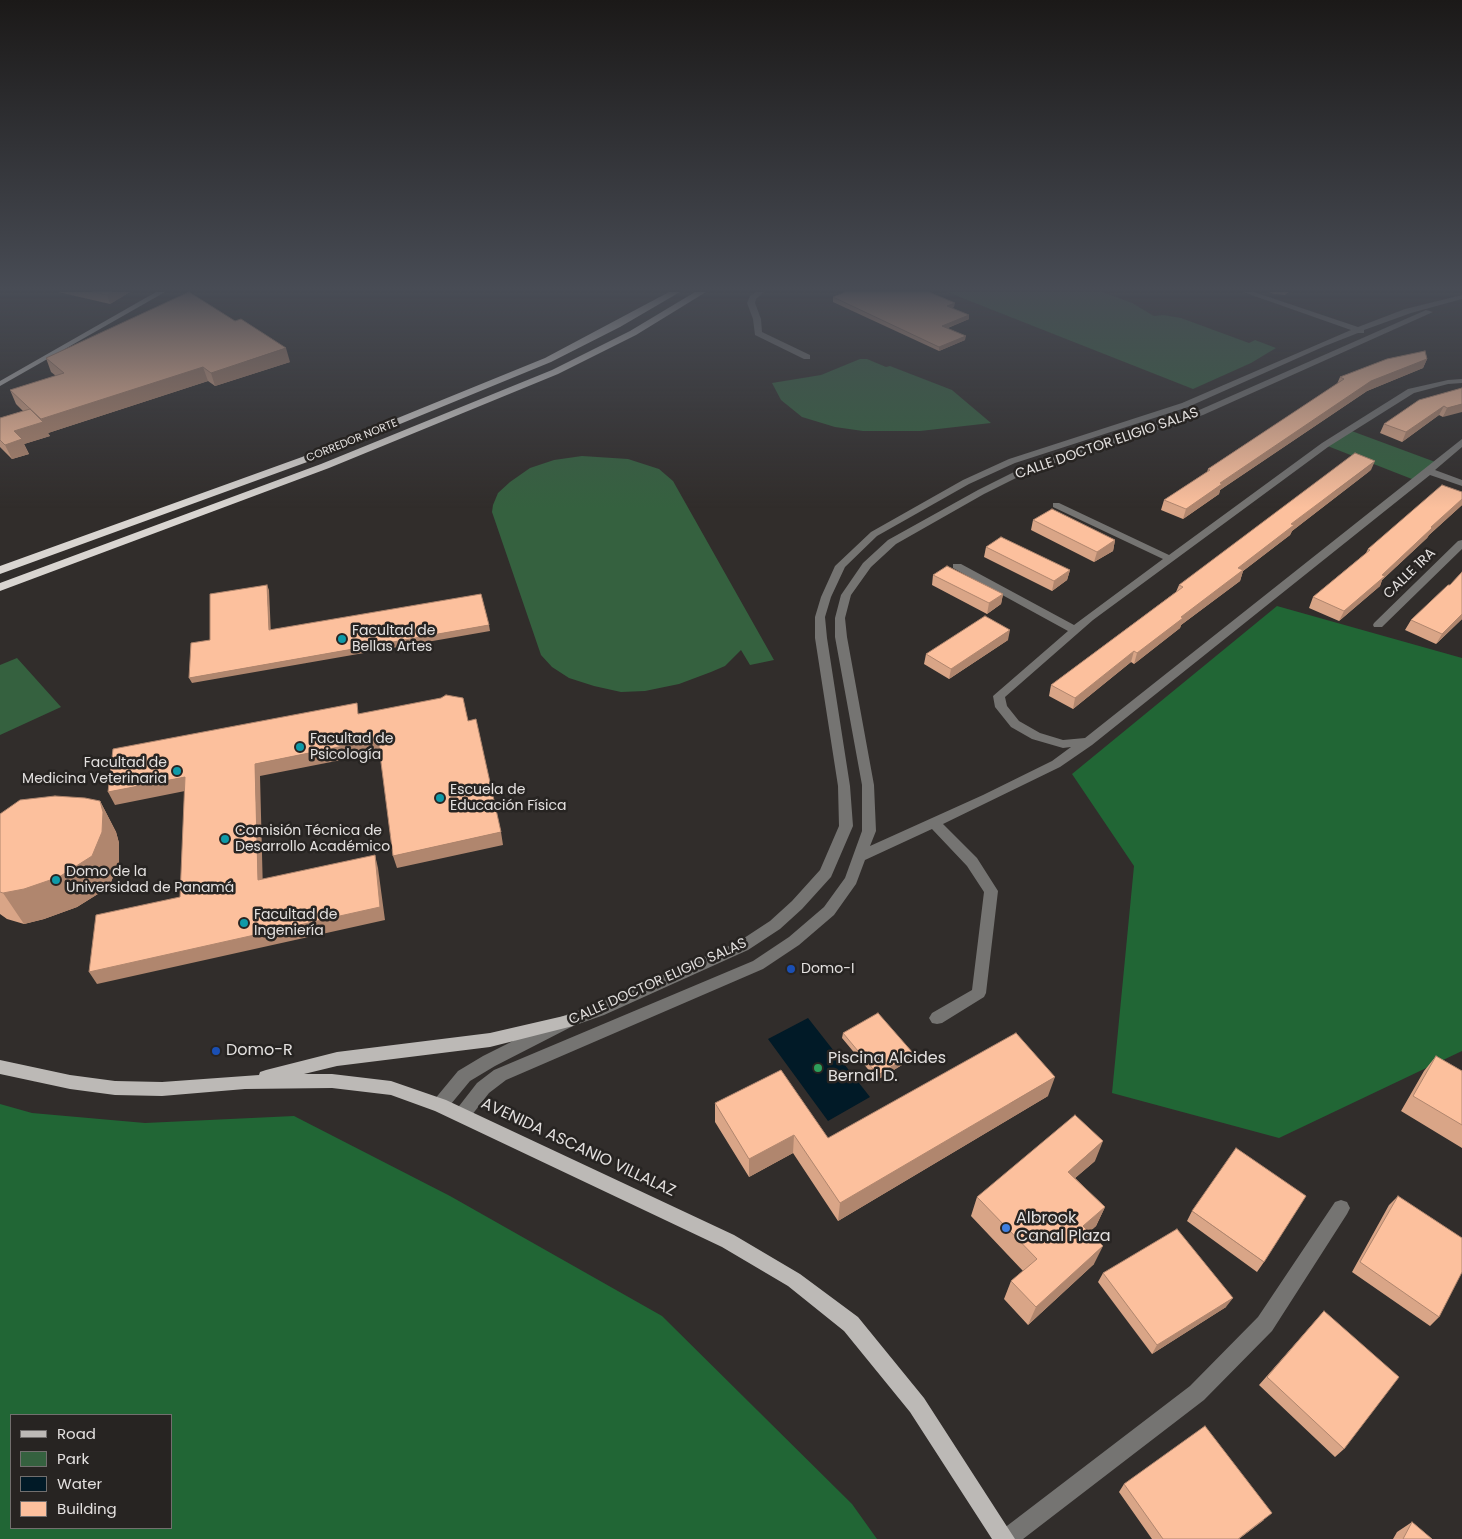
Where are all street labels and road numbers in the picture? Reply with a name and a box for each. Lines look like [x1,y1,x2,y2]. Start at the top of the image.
street label: CALLE DOCTOR ELIGIO SALAS [1013,405,1201,483]
street label: CORREDOR NORTE [305,417,399,465]
street label: CALLE 1RA [1381,545,1439,603]
street label: CALLE DOCTOR ELIGIO SALAS [566,935,750,1029]
street label: AVENIDA ASCANIO VILLALAZ [478,1094,678,1202]

